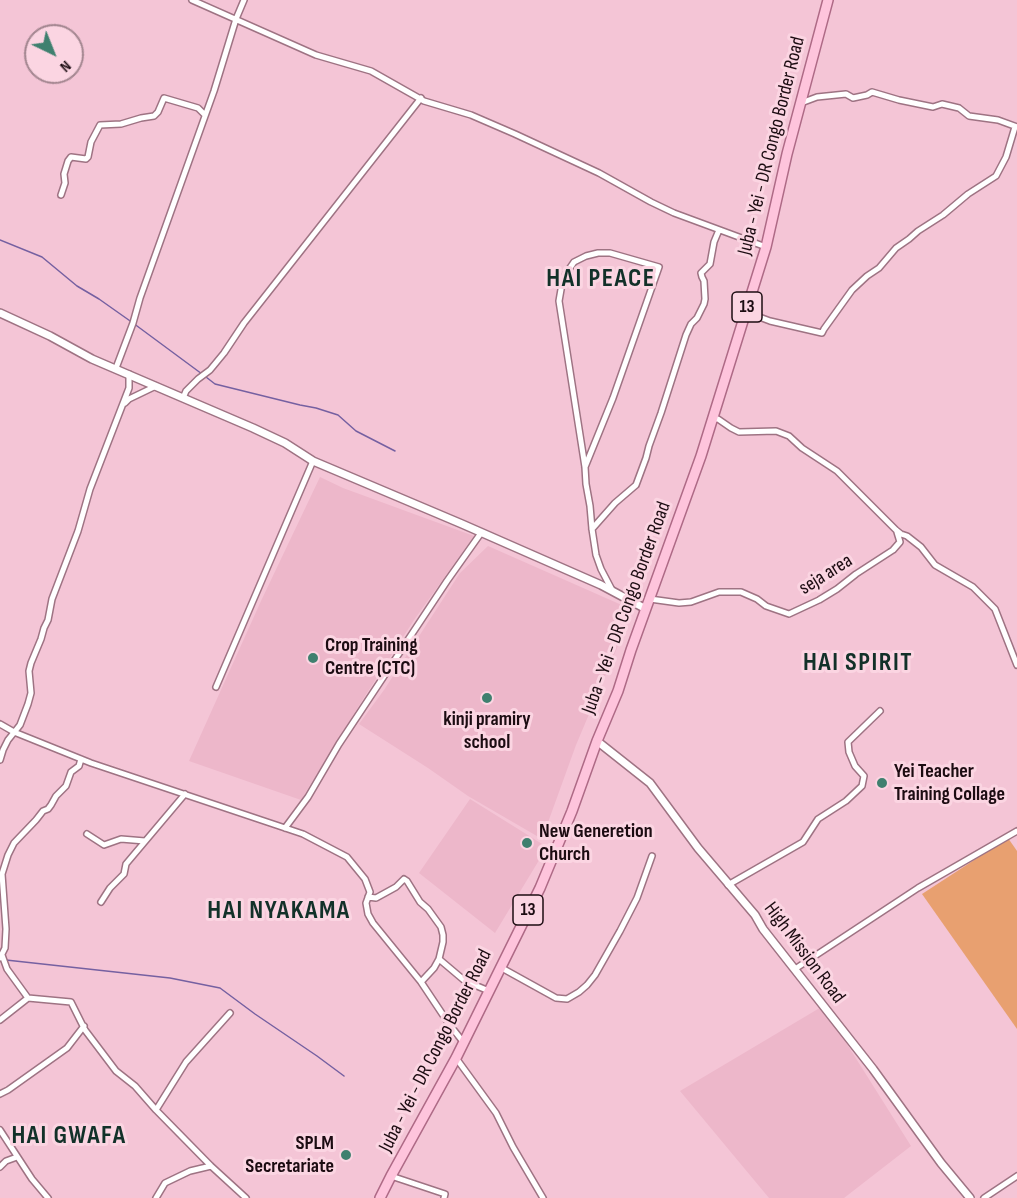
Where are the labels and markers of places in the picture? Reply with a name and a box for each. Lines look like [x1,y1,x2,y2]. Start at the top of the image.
place label: Crop Training Centre (CTC) [325,634,418,681]
marker: Crop Training Centre (CTC) [306,651,320,665]
marker: kinji pramiry school [480,691,494,705]
place label: kinji pramiry school [443,708,531,755]
place label: Yei Teacher Training Collage [894,760,1005,807]
marker: Yei Teacher Training Collage [875,776,889,790]
place label: New Generetion Church [539,820,653,867]
marker: New Generetion Church [520,836,534,850]
place label: SPLM Secretariate [245,1132,334,1179]
marker: SPLM Secretariate [339,1148,353,1162]

